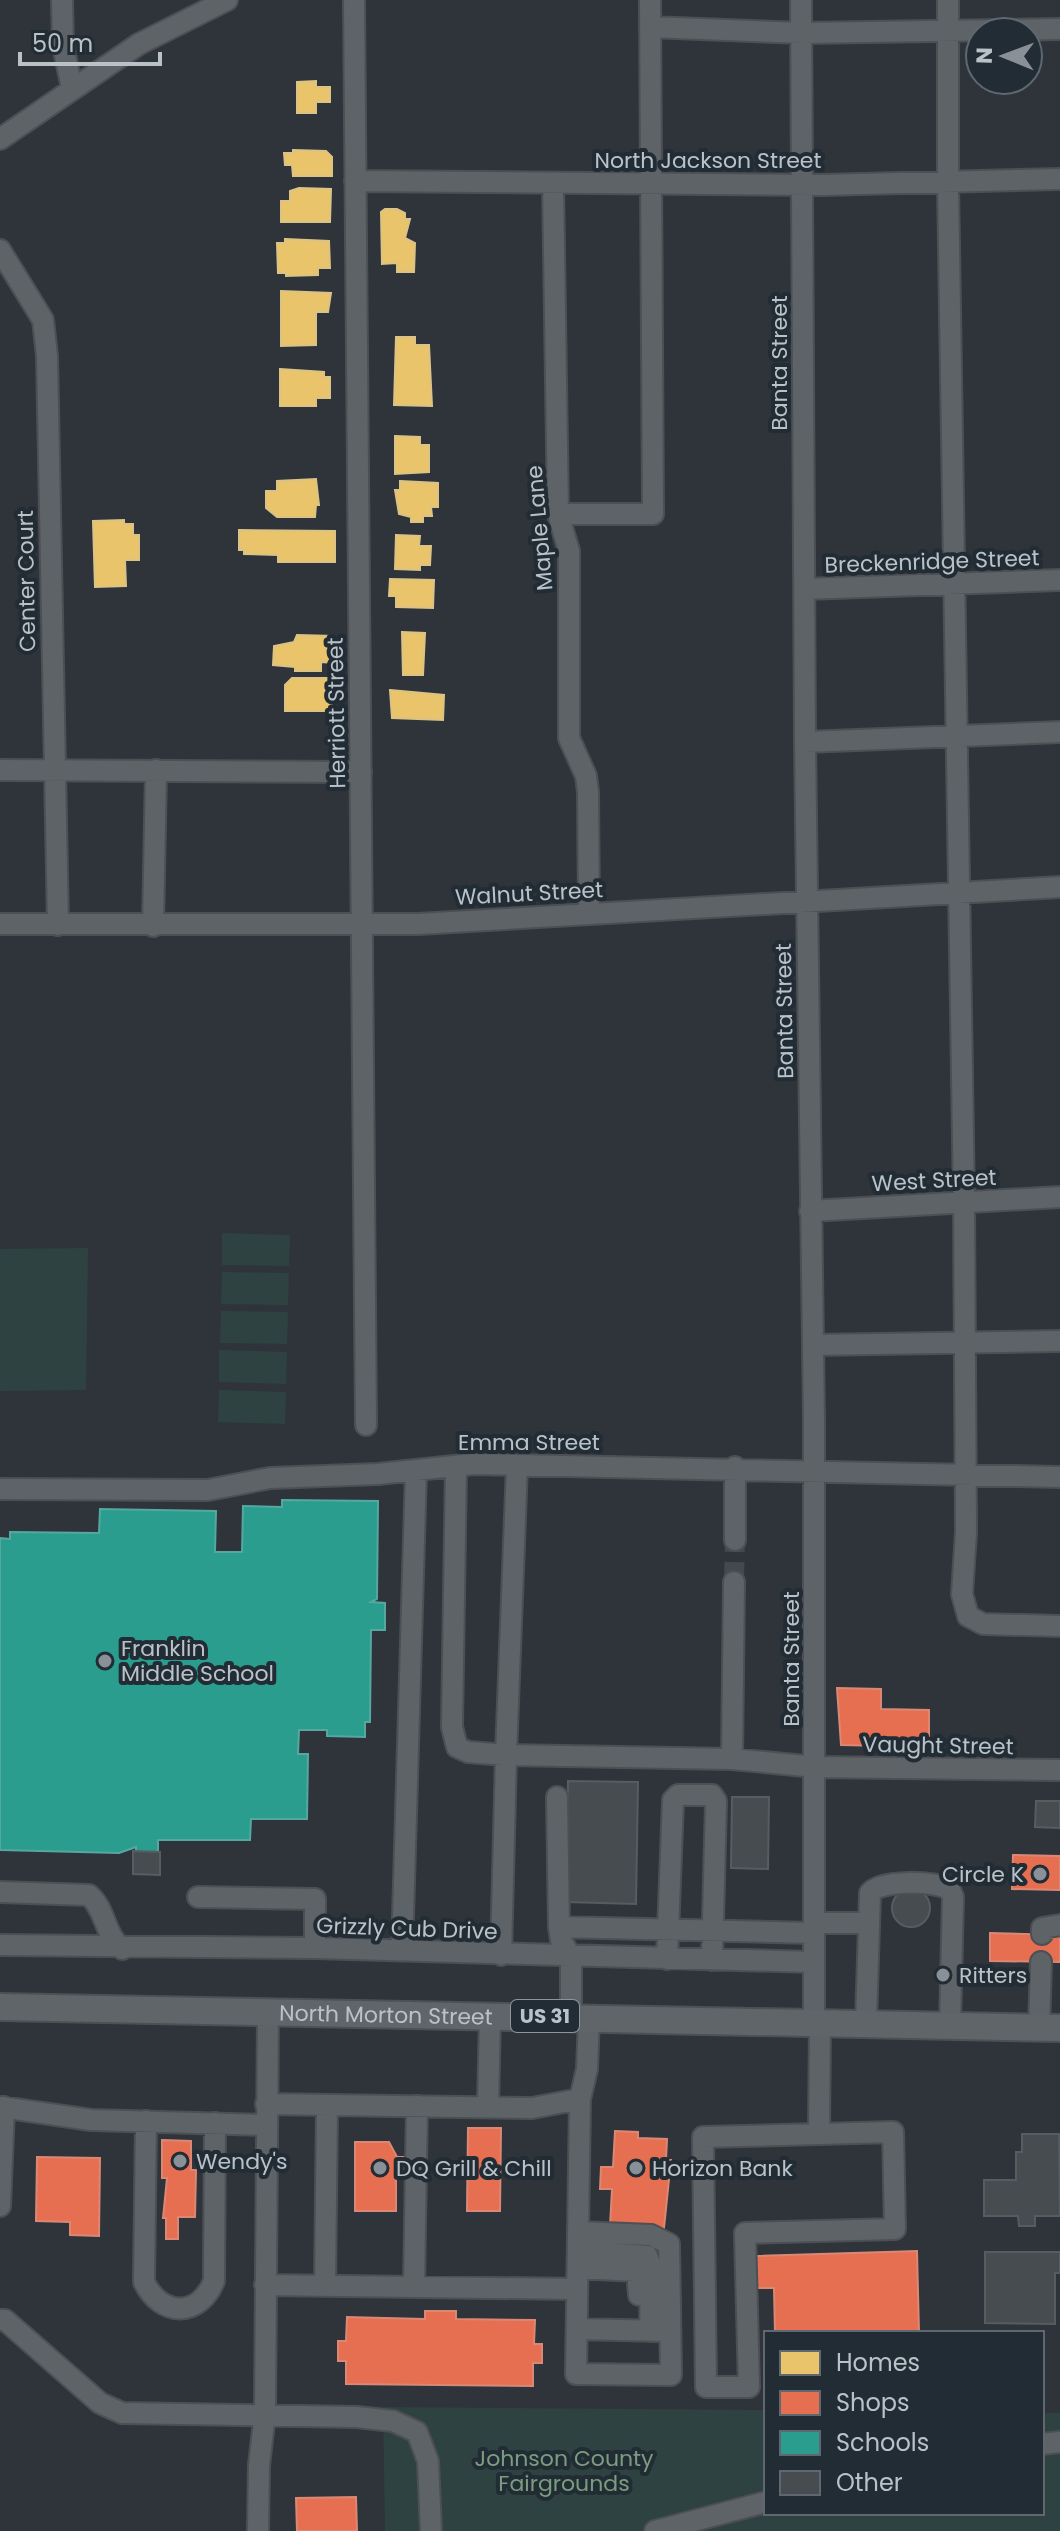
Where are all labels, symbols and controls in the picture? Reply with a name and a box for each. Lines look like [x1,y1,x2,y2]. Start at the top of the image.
scale bar [20,16,160,66]
north arrow [964,16,1044,96]
text: 50 m [32,27,93,60]
text: N [969,47,1000,64]
street label: North Jackson Street [595,145,821,176]
street label: Banta Street [764,295,795,431]
street label: Maple Lane [519,464,560,592]
street label: Center Court [10,510,43,652]
street label: Breckenridge Street [824,542,1040,581]
street label: Herriott Street [320,637,353,789]
street label: Walnut Street [454,874,604,913]
street label: Banta Street [768,943,801,1079]
street label: West Street [871,1162,997,1199]
street label: Emma Street [458,1427,600,1458]
street label: Banta Street [776,1591,807,1727]
place label: Franklin Middle School [121,1633,274,1689]
marker: Franklin Middle School [96,1652,114,1670]
street label: Vaught Street [862,1729,1014,1762]
place label: Circle K [942,1859,1024,1890]
marker: Circle K [1031,1865,1049,1883]
street label: Grizzly Cub Drive [316,1910,498,1947]
place label: Ritters [959,1960,1027,1991]
marker: Ritters [934,1966,952,1984]
street label: North Morton Street [279,1998,493,2033]
road number: US 31 [511,2000,579,2032]
place label: Wendy's [196,2146,287,2177]
marker: Wendy's [171,2152,189,2170]
place label: DQ Grill & Chill [396,2153,552,2184]
place label: Horizon Bank [652,2153,793,2184]
marker: DQ Grill & Chill [371,2159,389,2177]
marker: Horizon Bank [627,2159,645,2177]
legend [764,2331,1044,2515]
text: Homes [836,2346,920,2379]
text: Shops [836,2386,910,2419]
text: Schools [836,2426,929,2459]
park label: Johnson County Fairgrounds [474,2443,654,2499]
text: Other [836,2466,903,2499]

